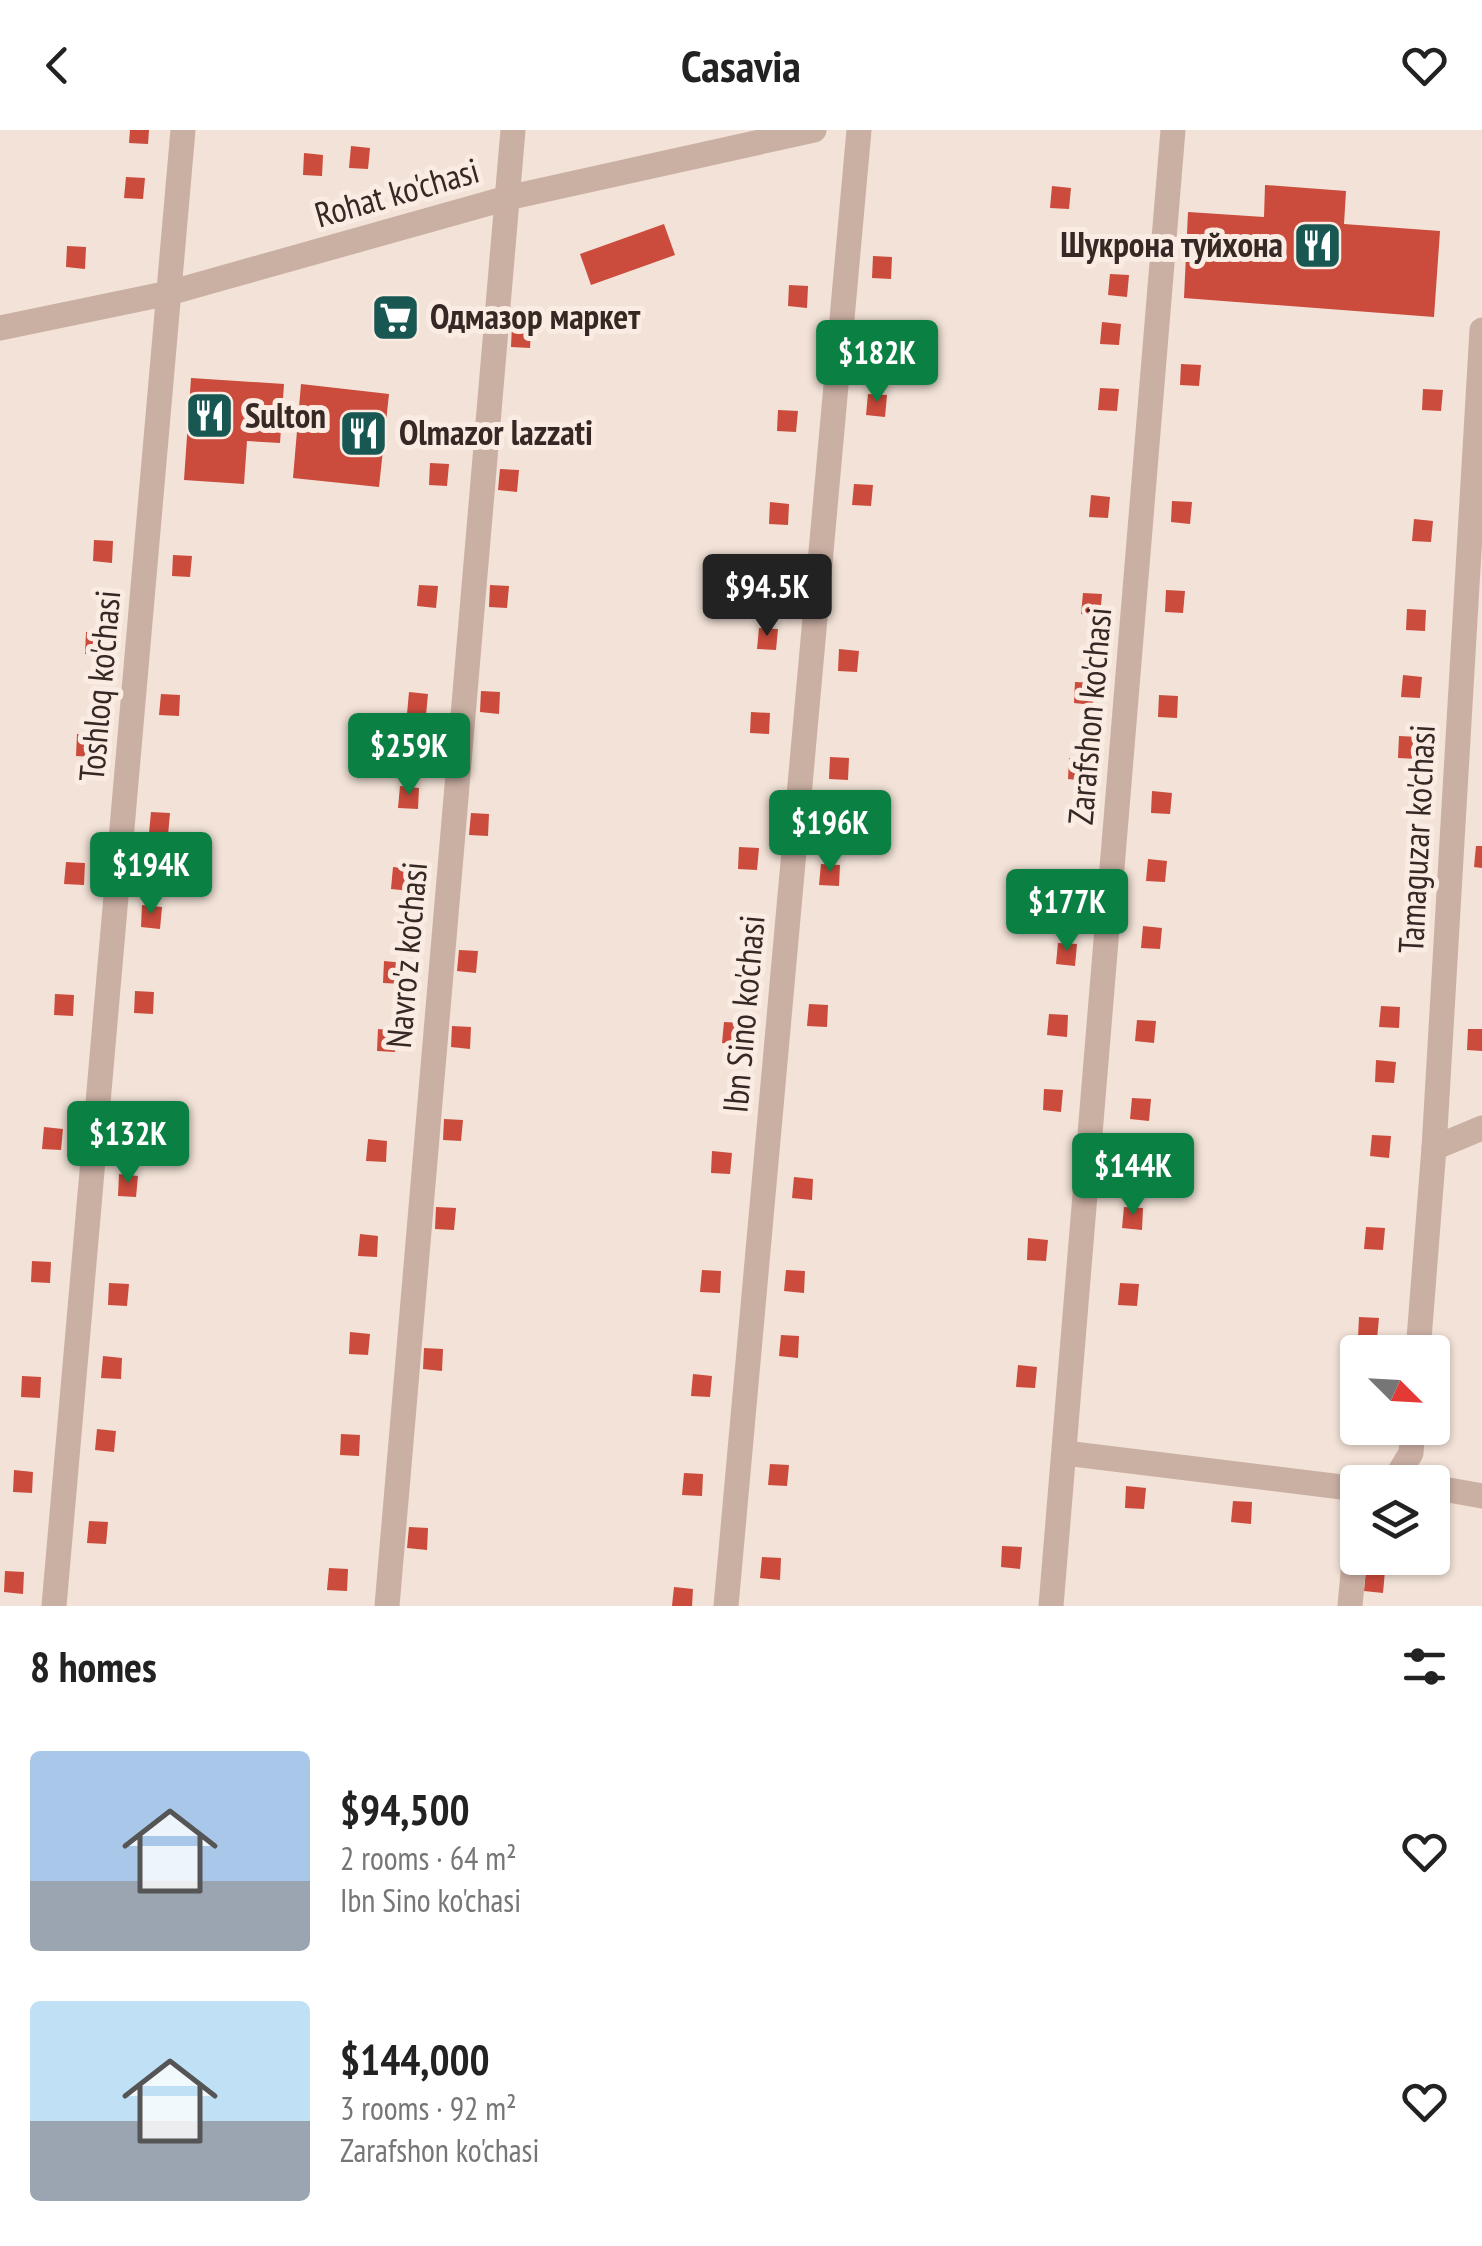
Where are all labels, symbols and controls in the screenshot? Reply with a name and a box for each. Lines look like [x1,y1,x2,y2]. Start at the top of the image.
text: Casavia [681,36,801,94]
icon: back [30,38,85,93]
icon: heart [1397,38,1452,93]
street label: Rohat ko'chasi [309,147,484,237]
restaurant icon: Шукрона туйхона [1292,219,1344,271]
place label: Шукрона туйхона [1060,221,1283,267]
supermarket icon: Одмазор маркет [369,291,421,343]
place label: Одмазор маркет [430,293,641,339]
pin: $182K [807,320,947,405]
text: $182K [838,331,916,373]
restaurant icon: Sulton [184,390,236,442]
place label: Sulton [245,392,326,438]
restaurant icon: Olmazor lazzati [338,407,390,459]
place label: Olmazor lazzati [399,409,593,455]
pin: $94.5K [686,554,848,639]
text: $94.5K [725,565,809,607]
street label: Toshloq ko'chasi [68,588,130,783]
street label: Zarafshon ko'chasi [1057,605,1121,827]
pin: $259K [339,713,479,798]
street label: Tamaguzar ko'chasi [1387,723,1445,954]
text: $259K [370,724,448,766]
pin: $196K [760,790,900,875]
text: $196K [791,801,869,843]
pin: $194K [81,832,221,917]
text: $194K [112,843,190,885]
street label: Navro'z ko'chasi [375,860,437,1050]
pin: $177K [997,869,1137,954]
text: $177K [1028,880,1106,922]
street label: Ibn Sino ko'chasi [711,913,775,1115]
pin: $132K [58,1101,198,1186]
text: $132K [89,1112,167,1154]
pin: $144K [1063,1133,1203,1218]
text: $144K [1094,1144,1172,1186]
north arrow [1340,1335,1450,1445]
map controls [1340,1335,1450,1575]
button: layers [1340,1465,1450,1575]
text: 8 homes [30,1639,157,1694]
icon: filters [1397,1639,1452,1694]
text: $94,500 [340,1782,470,1837]
icon: home [110,1791,230,1911]
icon: heart [1397,1824,1452,1879]
text: 2 rooms · 64 m² [340,1837,517,1879]
text: Ibn Sino ko'chasi [340,1879,521,1921]
text: $144,000 [340,2032,490,2087]
icon: home [110,2041,230,2161]
icon: heart [1397,2074,1452,2129]
text: 3 rooms · 92 m² [340,2087,517,2129]
text: Zarafshon ko'chasi [340,2129,539,2171]

